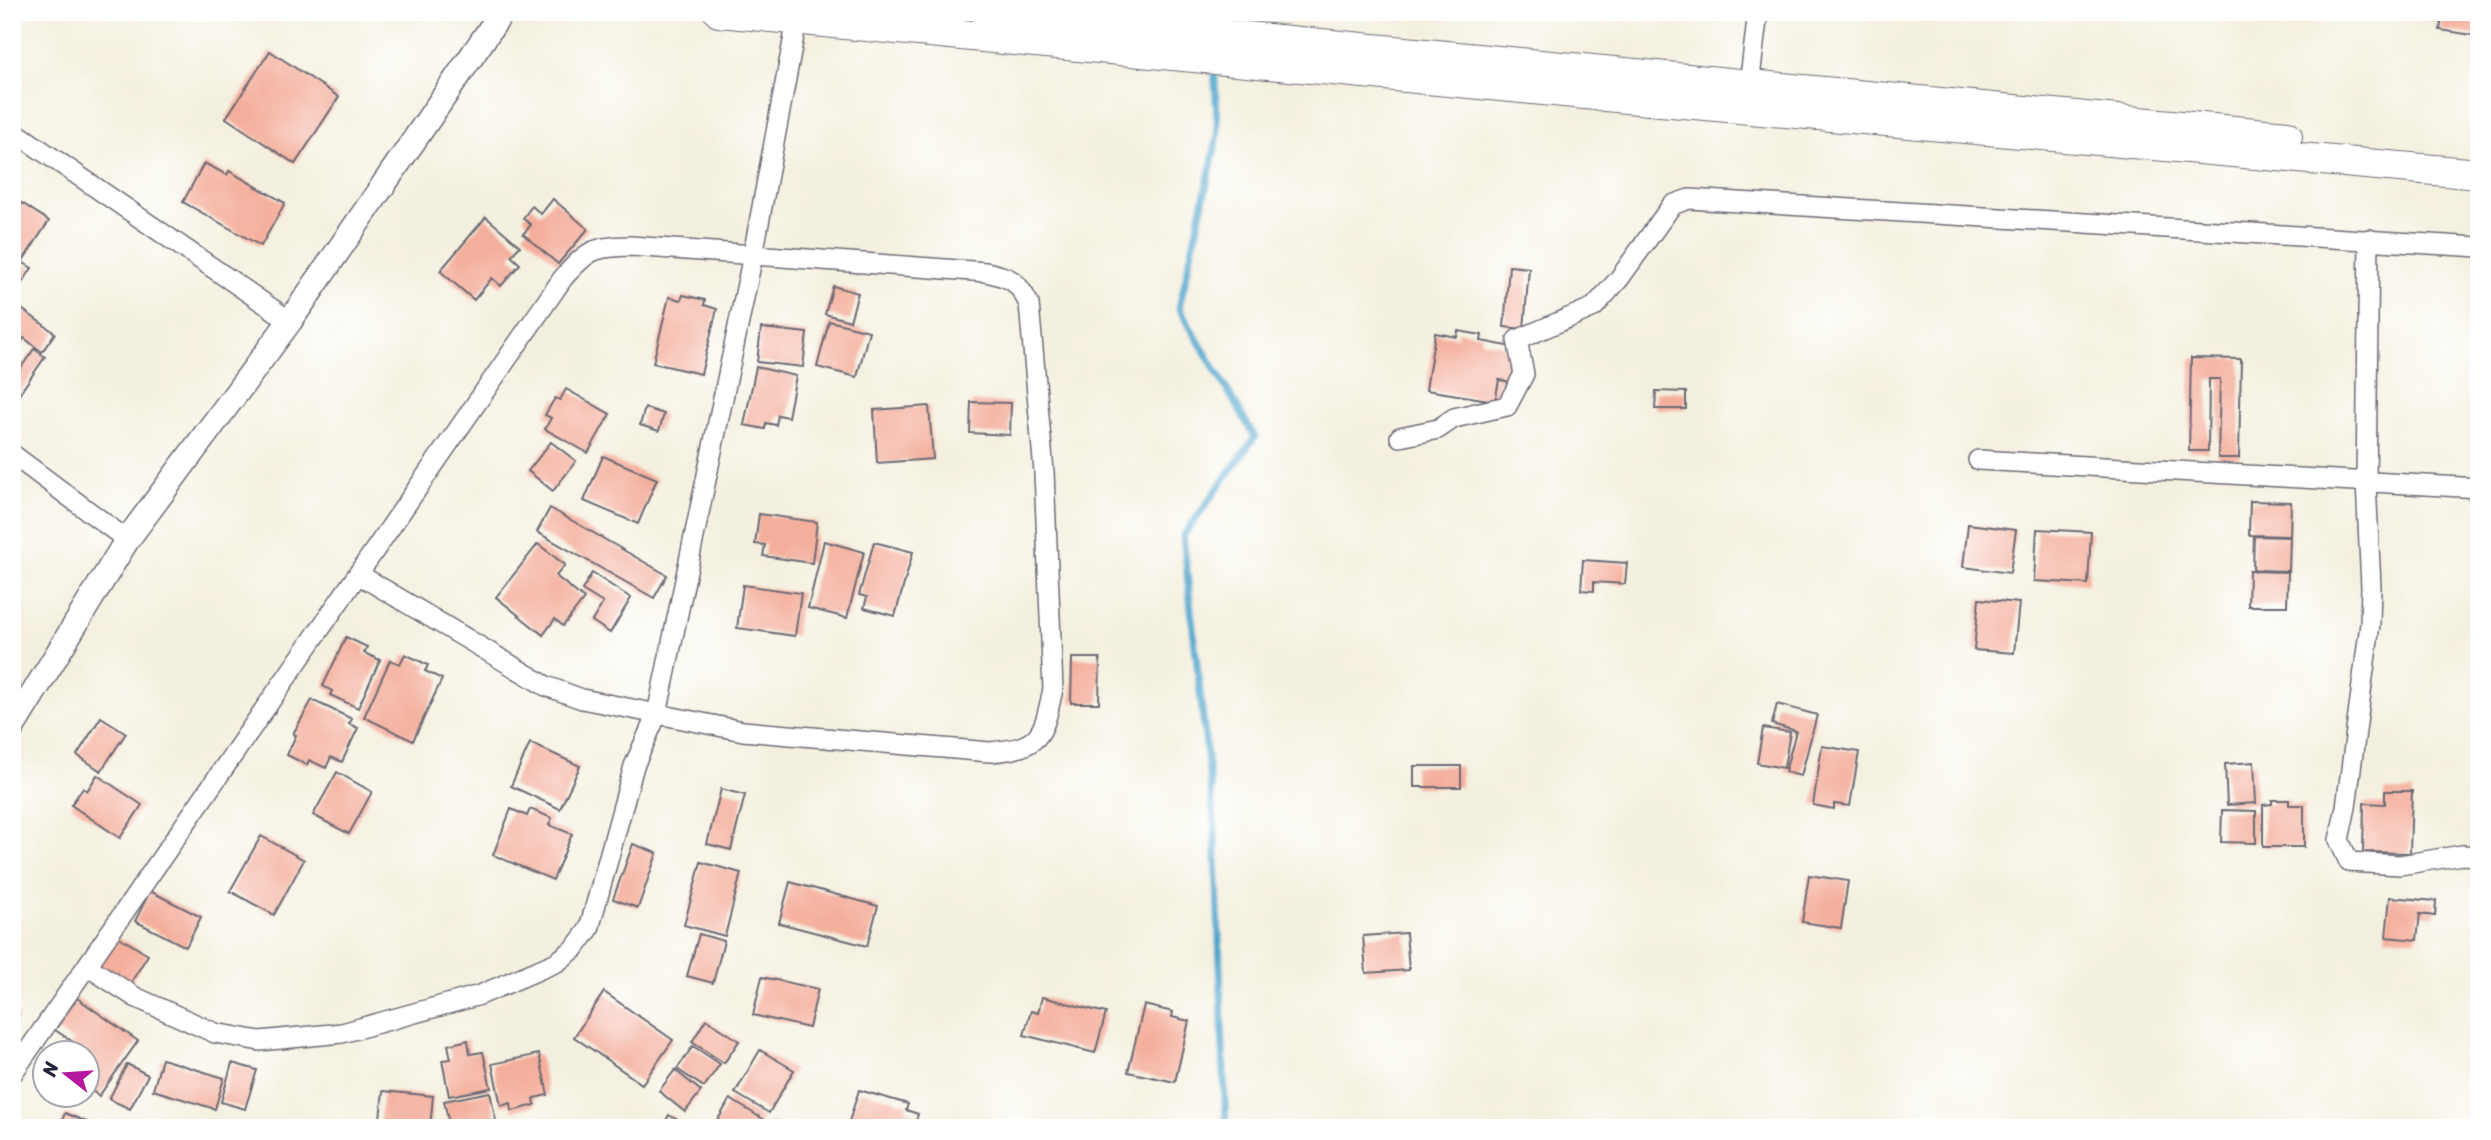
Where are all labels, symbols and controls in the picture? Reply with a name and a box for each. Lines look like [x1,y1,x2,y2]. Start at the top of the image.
north arrow [32,1038,102,1108]
text: N [32,1057,68,1081]

